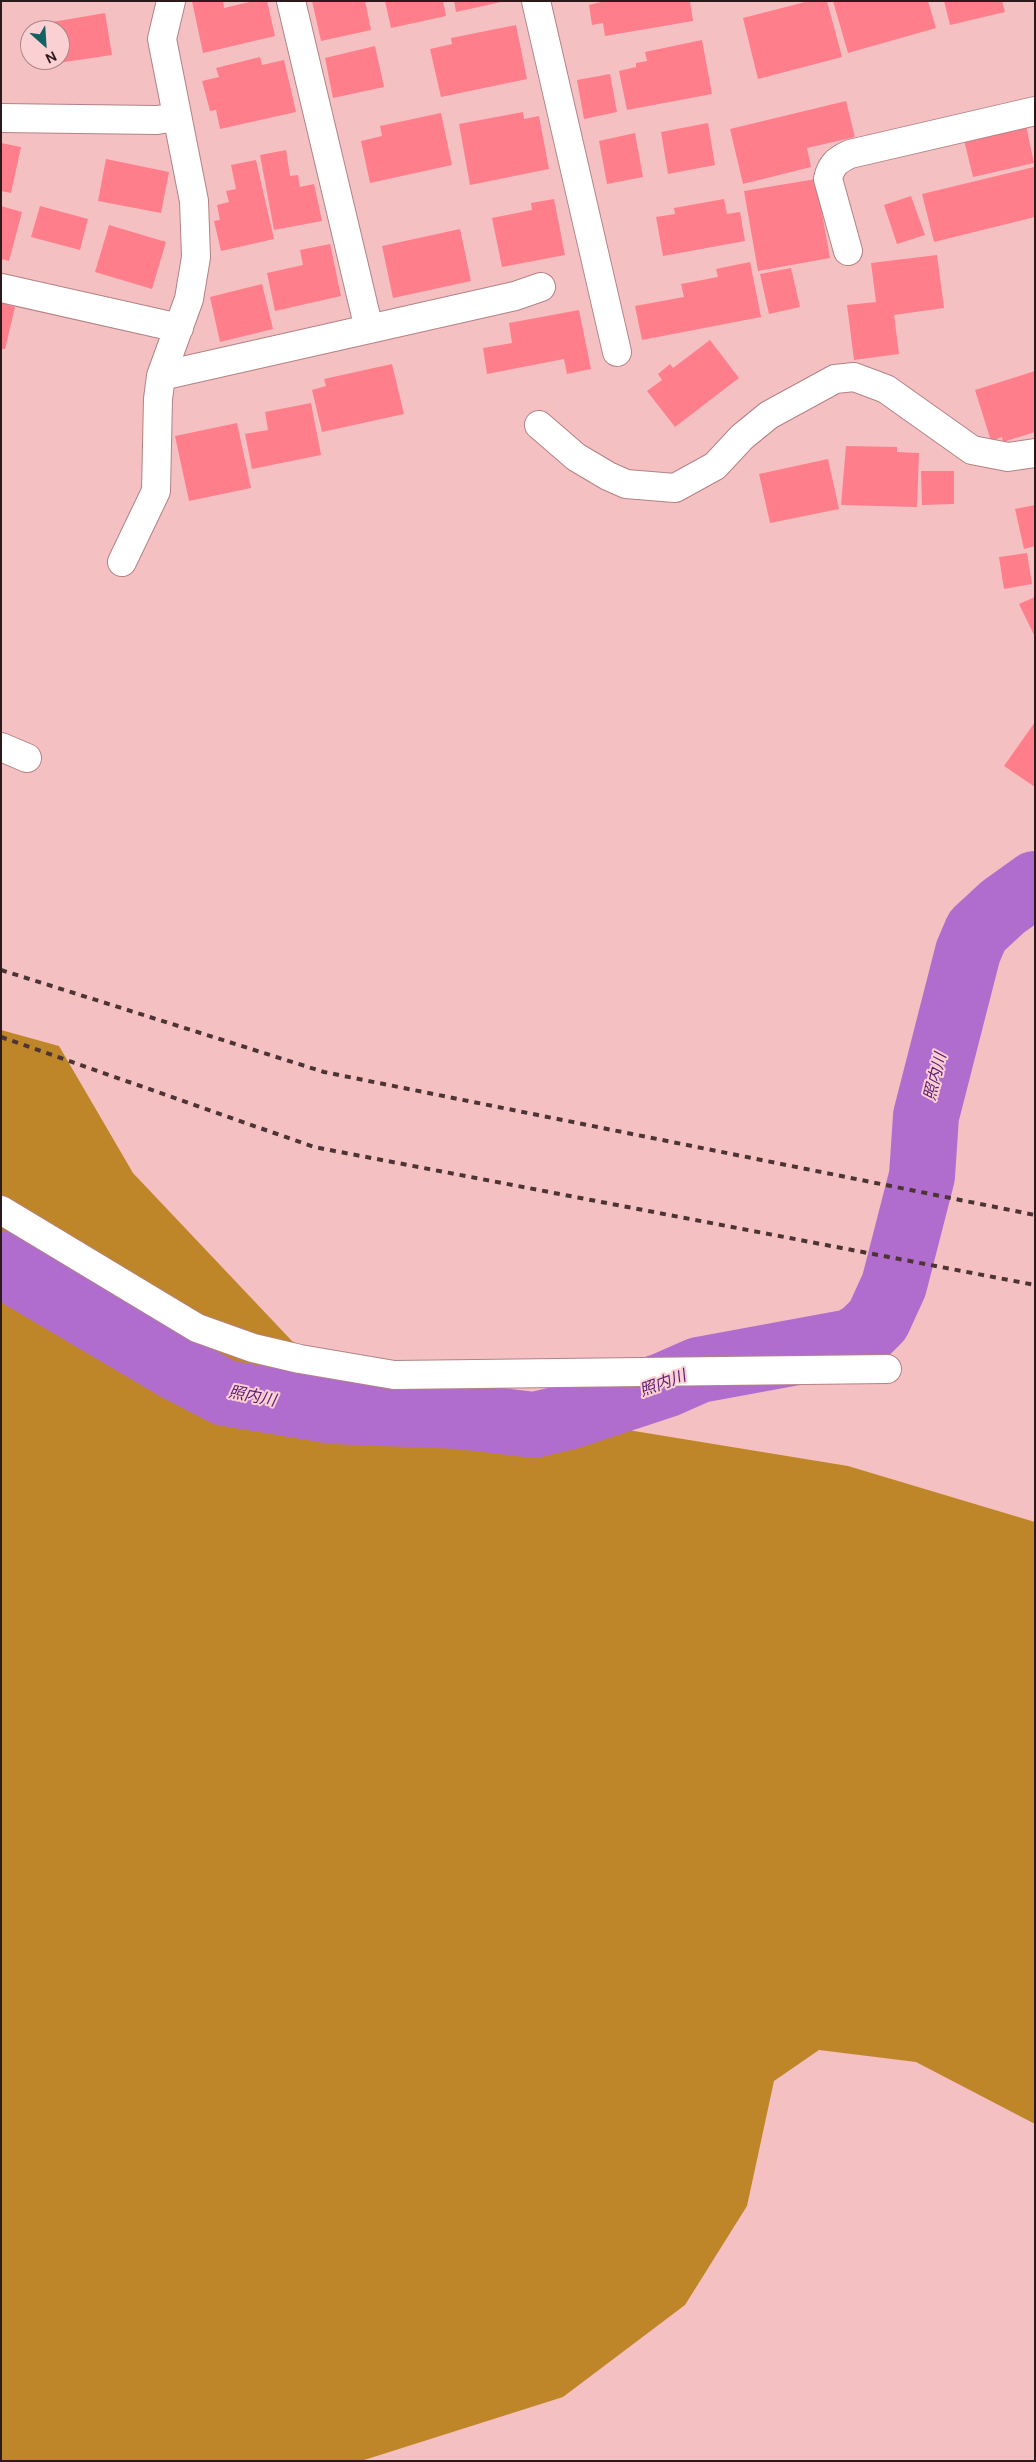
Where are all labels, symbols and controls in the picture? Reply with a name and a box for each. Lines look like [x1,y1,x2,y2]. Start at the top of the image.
north arrow [20,20,70,70]
text: N [43,47,60,68]
water label: 照内川 [921,1051,951,1103]
water label: 照内川 [637,1367,689,1401]
water label: 照内川 [227,1383,277,1411]

